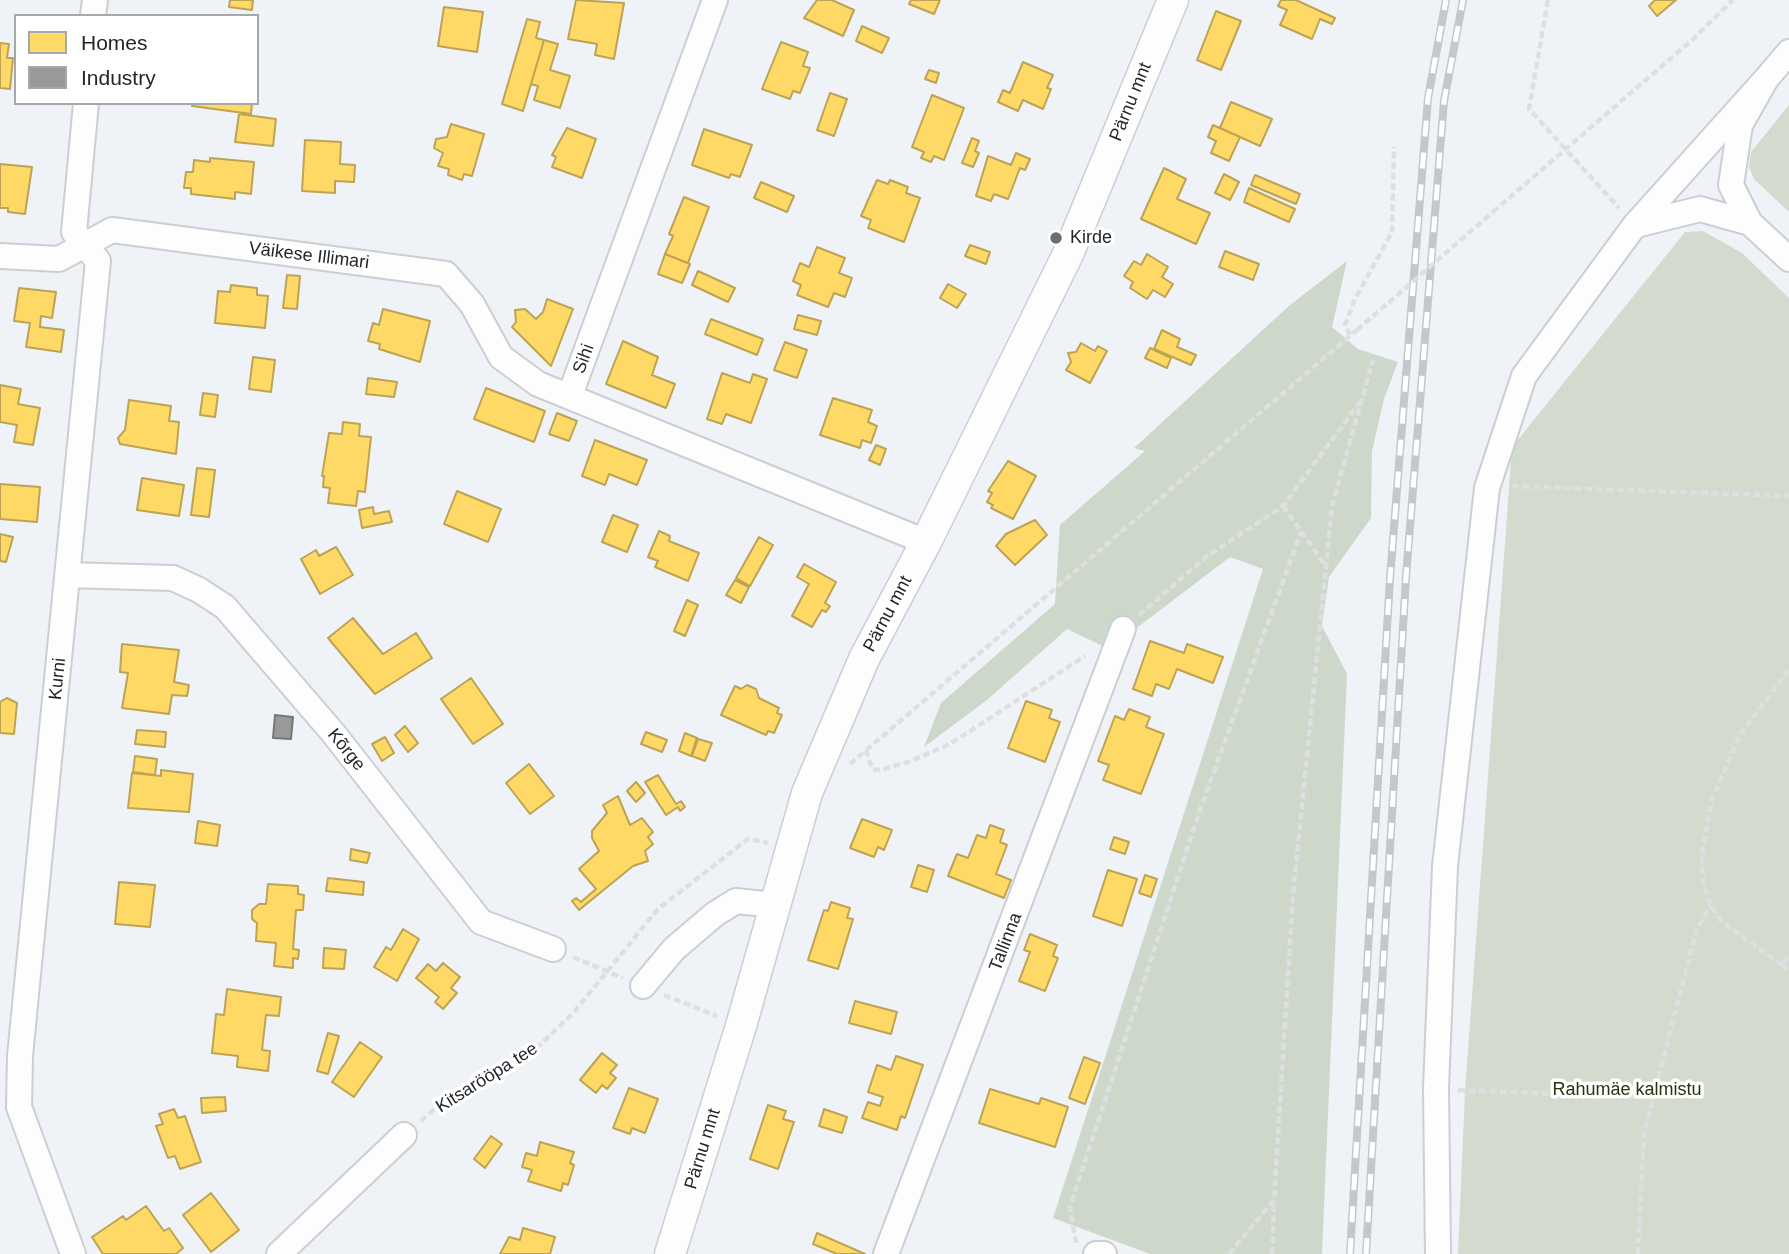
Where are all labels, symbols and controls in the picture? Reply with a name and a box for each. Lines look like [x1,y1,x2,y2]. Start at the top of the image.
legend [14,14,259,105]
text: Homes [81,31,148,54]
street label: Pärnu mnt [1105,59,1157,145]
text: Industry [81,66,156,89]
place label: Kirde [1070,227,1112,249]
marker: Kirde [1048,230,1064,246]
street label: Väikese Illimari [248,238,370,274]
street label: Sihi [569,341,599,377]
street label: Pärnu mnt [859,572,917,656]
street label: Kurni [45,657,71,701]
street label: Kõrge [322,725,370,775]
street label: Tallinna [985,910,1027,974]
street label: Kitsarööpa tee [432,1038,542,1118]
park label: Rahumäe kalmistu [1552,1079,1702,1101]
street label: Pärnu mnt [681,1106,725,1192]

